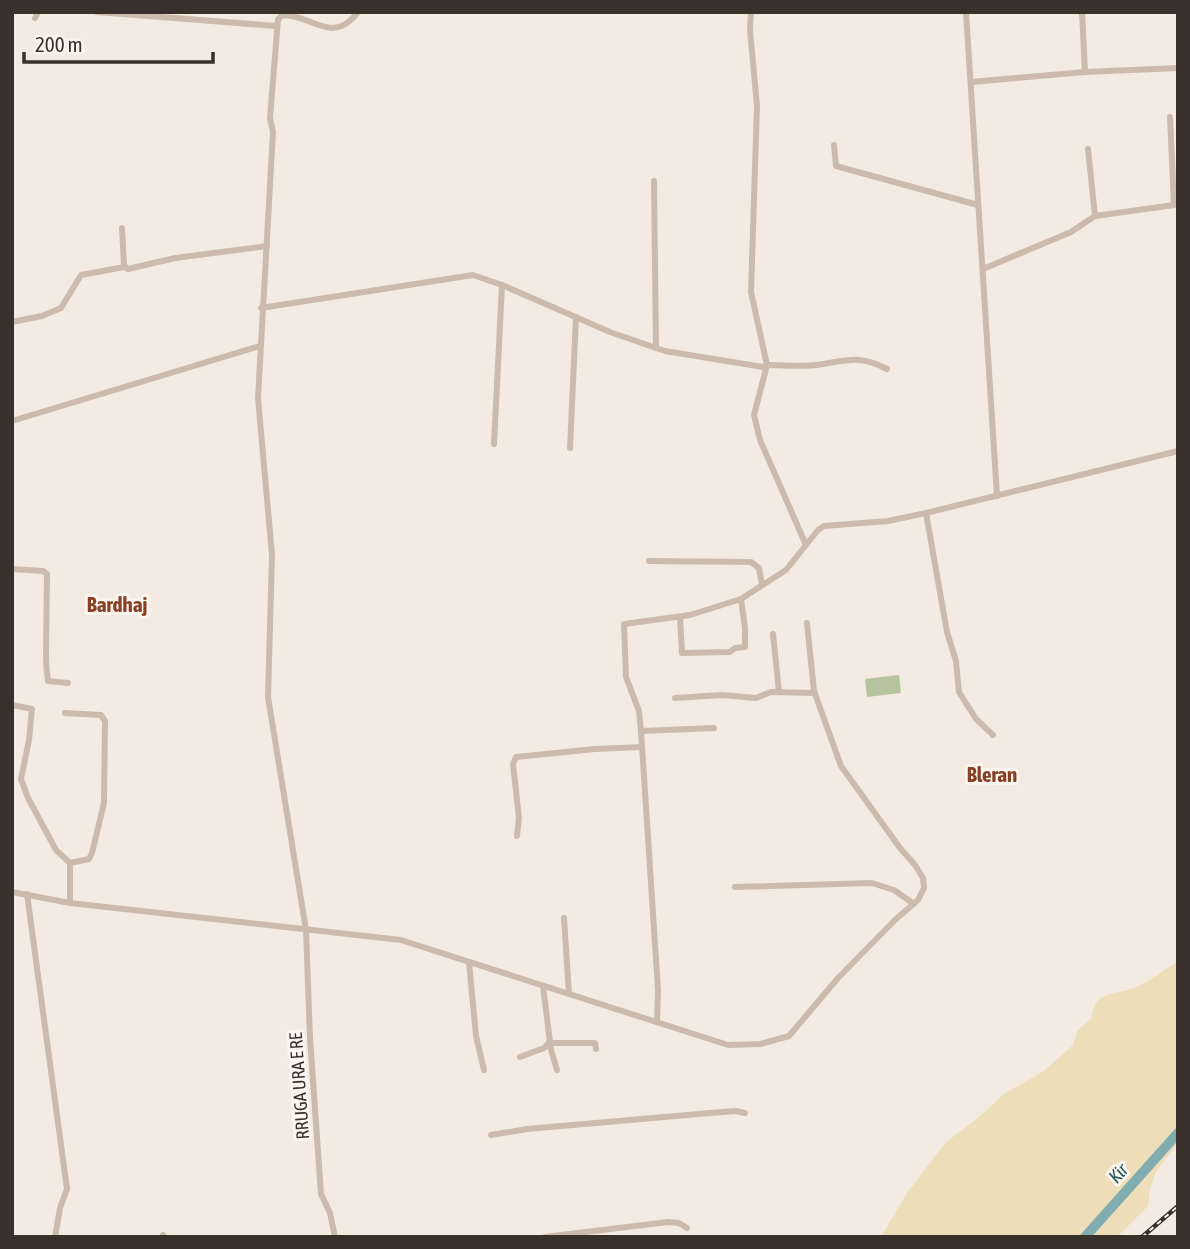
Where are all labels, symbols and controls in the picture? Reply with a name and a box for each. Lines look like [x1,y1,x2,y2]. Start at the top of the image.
scale bar [24,21,214,65]
text: 200 m [35,32,83,56]
district label: Bardhaj [87,592,147,616]
district label: Bleran [967,762,1017,786]
street label: RRUGA URA E RE [285,1031,313,1140]
water label: Kir [1104,1158,1133,1187]

